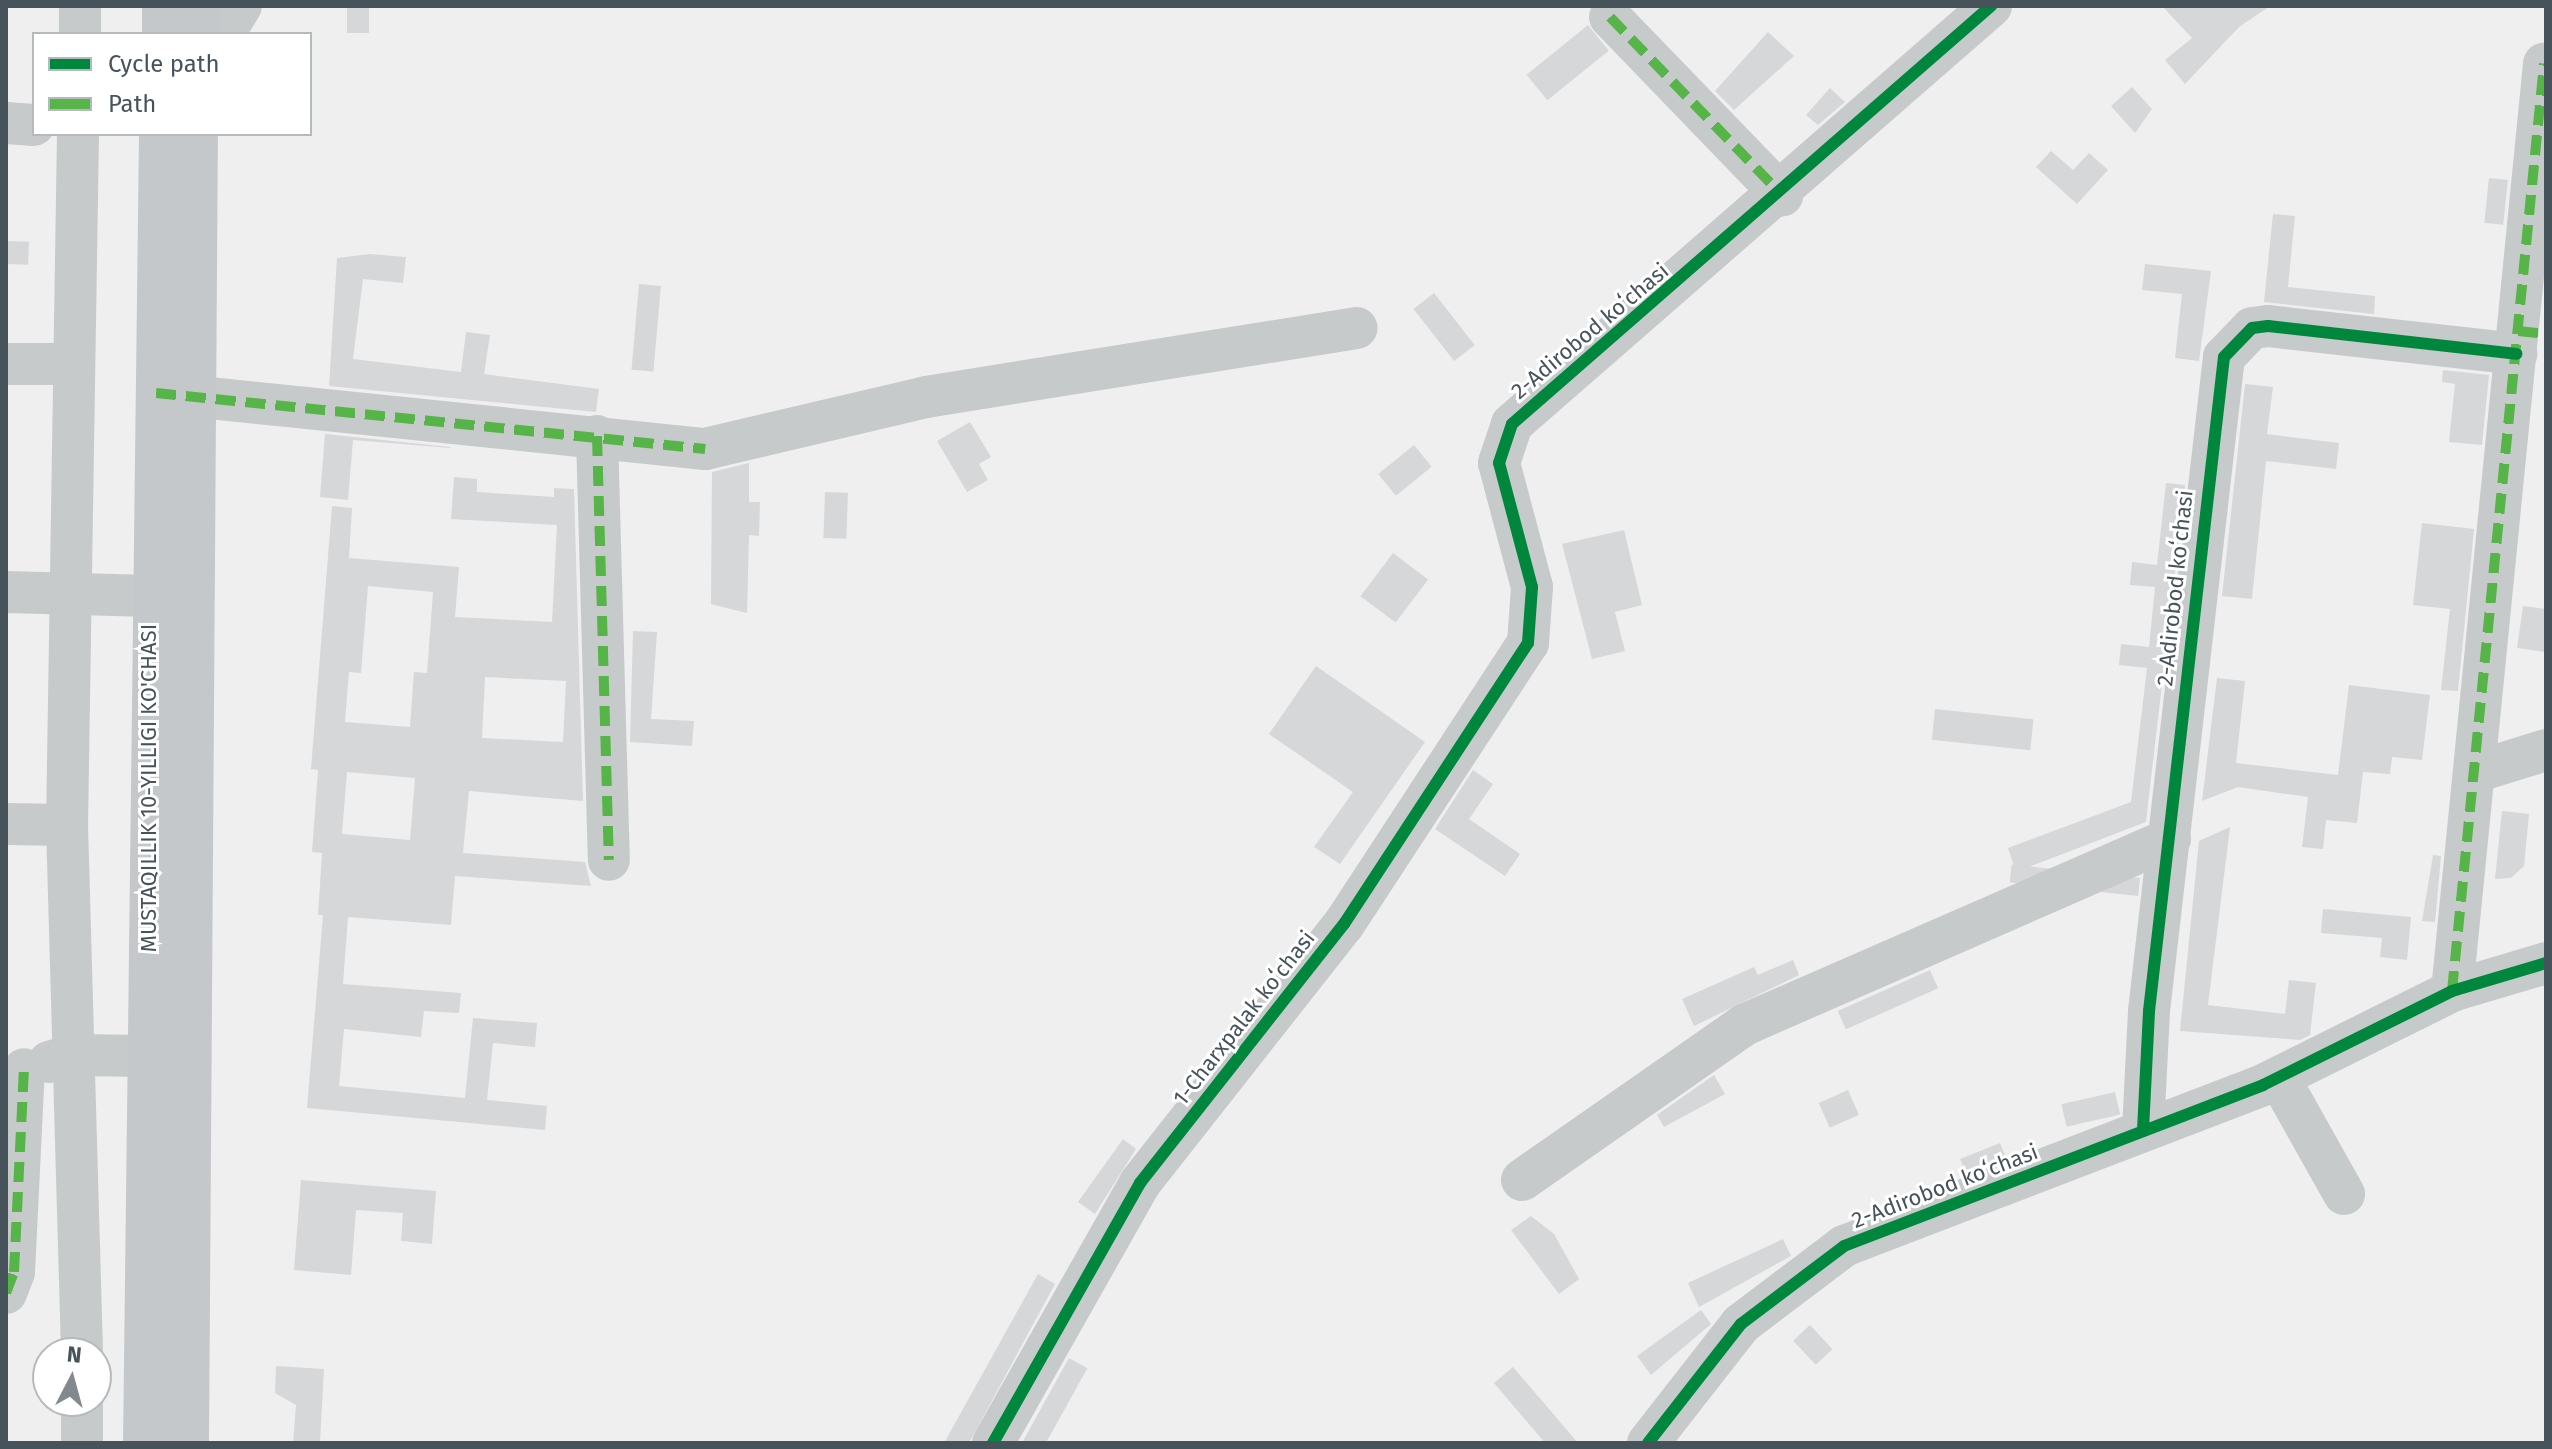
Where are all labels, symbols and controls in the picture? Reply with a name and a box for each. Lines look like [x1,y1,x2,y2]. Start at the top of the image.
legend [32,32,312,136]
text: Cycle path [108,50,220,78]
text: Path [108,90,156,118]
street label: 2-Adirobod koʻchasi [1506,258,1674,404]
street label: 2-Adirobod koʻchasi [2152,489,2198,687]
street label: MUSTAQILLIK 10-YILLIGI KO'CHASI [136,624,162,952]
street label: 1-Charxpalak koʻchasi [1168,925,1320,1111]
street label: 2-Adirobod koʻchasi [1848,1138,2042,1234]
north arrow [32,1337,112,1417]
text: N [66,1340,83,1369]

